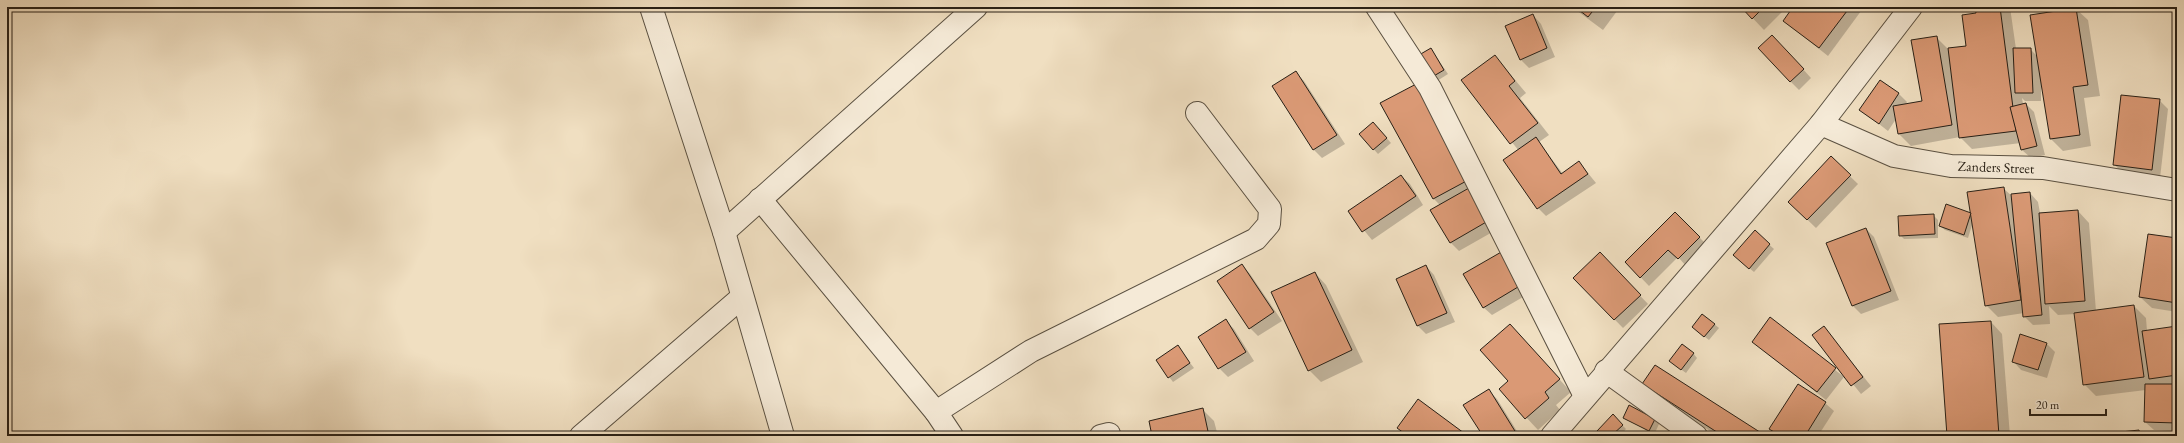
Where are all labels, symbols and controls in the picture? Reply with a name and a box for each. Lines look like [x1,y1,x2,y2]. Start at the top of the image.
street label: Zanders Street [1957,157,2035,177]
scale bar [2030,391,2106,417]
text: 20 m [2036,397,2060,413]

